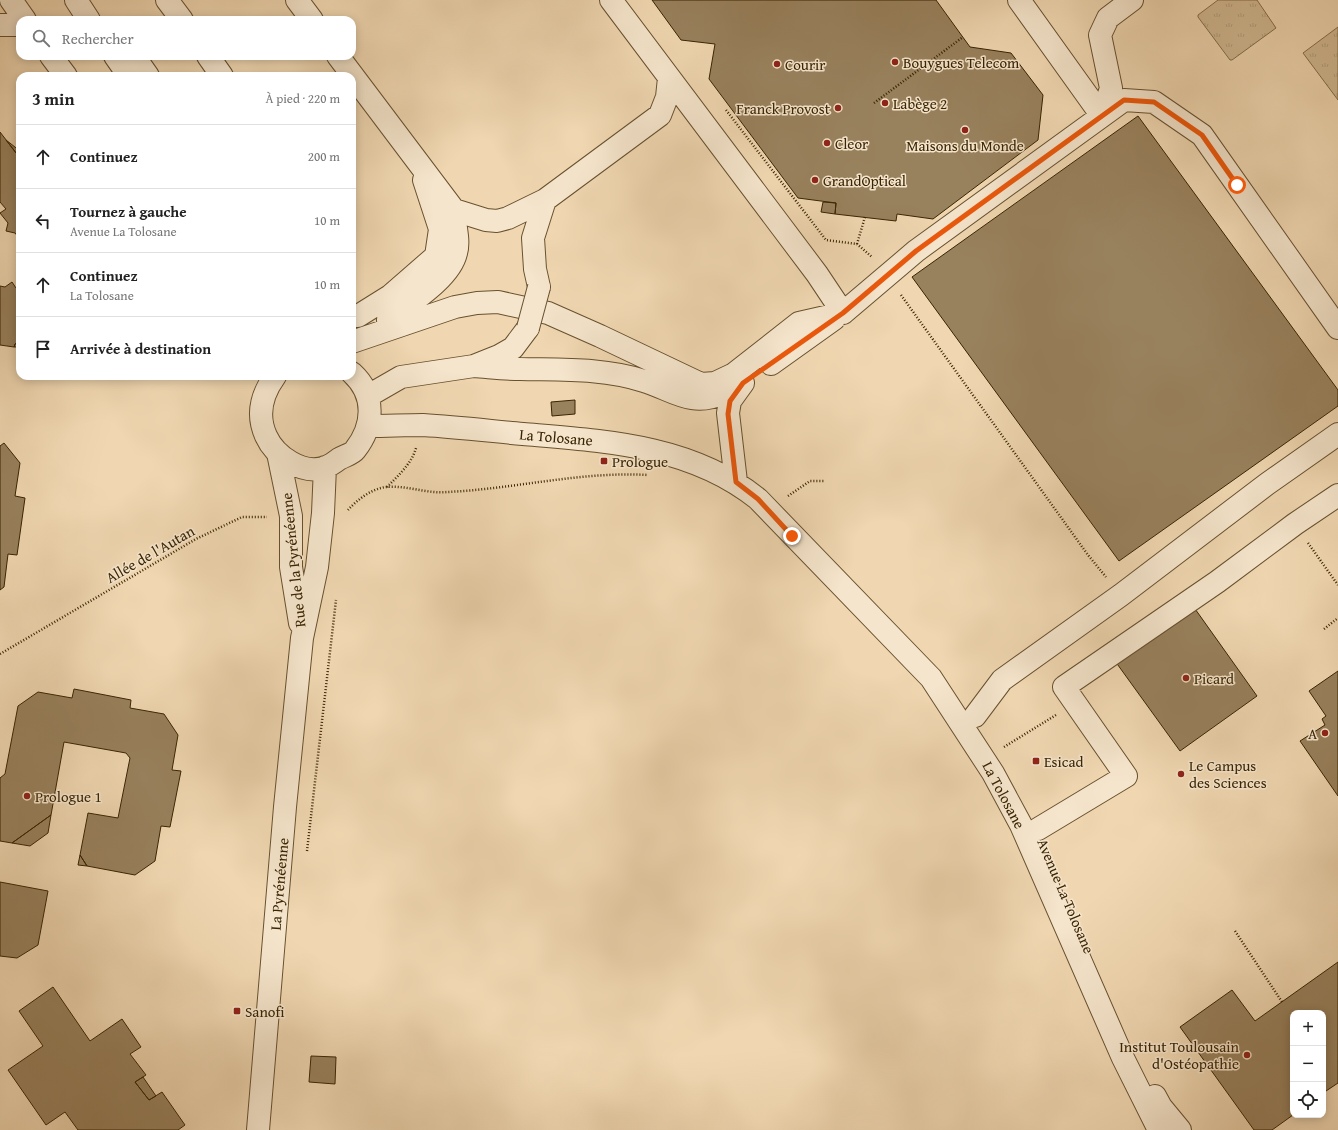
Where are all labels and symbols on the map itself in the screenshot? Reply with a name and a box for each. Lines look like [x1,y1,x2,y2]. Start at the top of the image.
place label: Bouygues Telecom [903,52,1020,73]
place label: Courir [785,54,826,75]
marker: Bouygues Telecom [890,57,900,67]
marker: Courir [772,59,782,69]
place label: Labège 2 [893,93,947,114]
place label: Franck Provost [736,98,831,119]
marker: Labège 2 [880,98,890,108]
marker: Franck Provost [833,103,843,113]
marker: Maisons du Monde [960,125,970,135]
place label: Cleor [835,133,868,154]
place label: Maisons du Monde [906,135,1024,156]
marker: Cleor [822,138,832,148]
place label: GrandOptical [823,170,906,191]
marker: GrandOptical [810,175,820,185]
route start [1228,176,1246,194]
street label: La Tolosane [518,423,594,451]
place label: Prologue [612,451,668,472]
marker: Prologue [599,456,609,466]
street label: Rue de la Pyrénéenne [275,492,311,628]
street label: Allée de l'Autan [102,520,199,588]
route end [783,527,801,545]
place label: Picard [1194,668,1234,689]
marker: Picard [1181,673,1191,683]
place label: A [1308,723,1317,744]
marker: A [1320,728,1330,738]
place label: Esicad [1044,751,1084,772]
place label: Le Campus des Sciences [1189,755,1267,793]
marker: Esicad [1031,756,1041,766]
street label: La Tolosane [977,758,1031,832]
marker: Le Campus des Sciences [1176,769,1186,779]
place label: Prologue 1 [35,786,102,807]
marker: Prologue 1 [22,791,32,801]
street label: Avenue La Tolosane [1032,835,1100,957]
street label: La Pyrénéenne [264,837,294,931]
place label: Sanofi [245,1001,285,1022]
marker: Sanofi [232,1006,242,1016]
place label: Institut Toulousain d'Ostéopathie [1119,1036,1240,1074]
marker: Institut Toulousain d'Ostéopathie [1242,1050,1252,1060]

